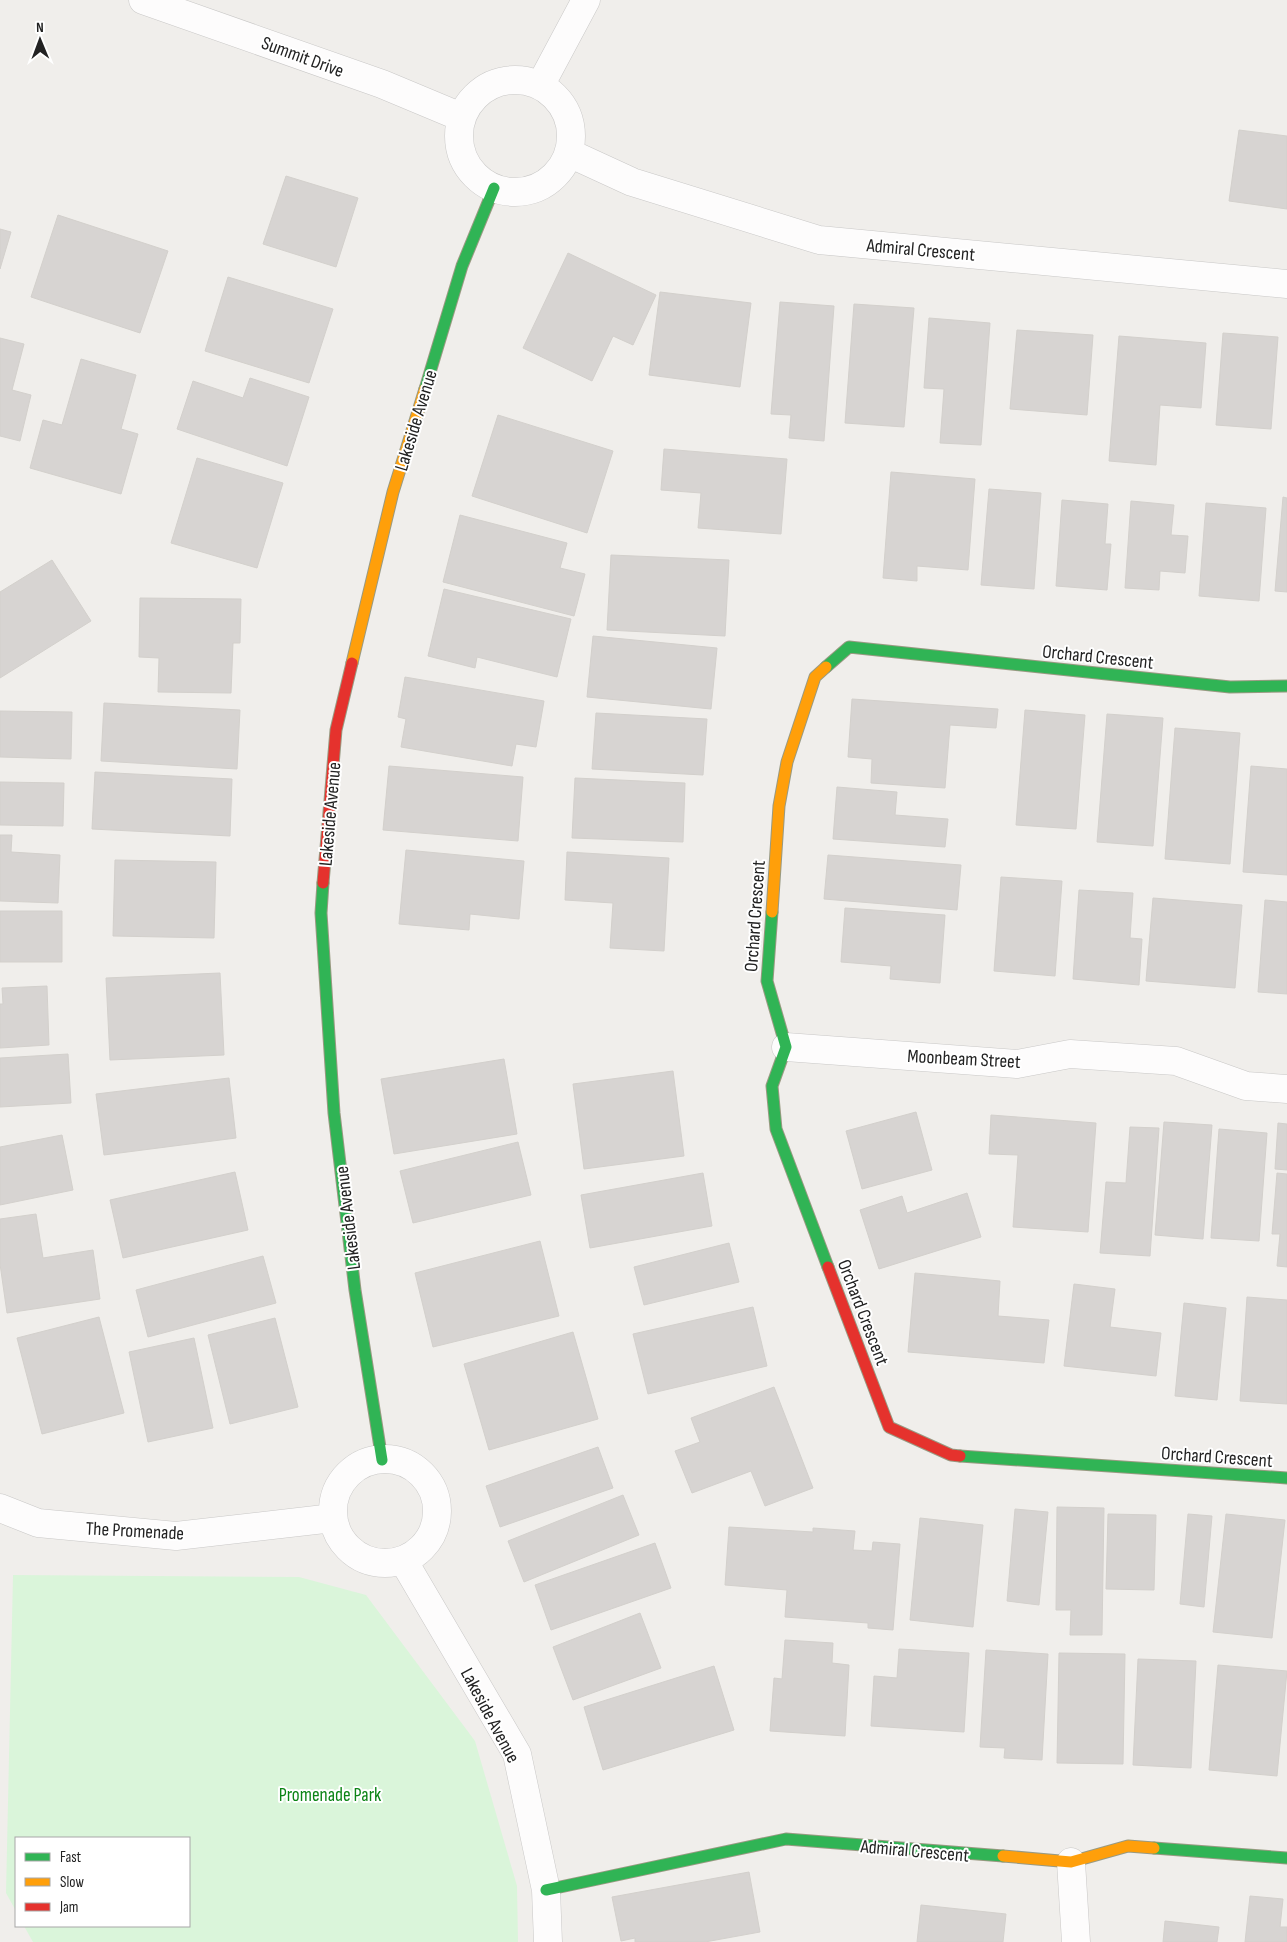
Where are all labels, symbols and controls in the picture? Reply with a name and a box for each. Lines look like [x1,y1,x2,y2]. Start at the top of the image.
north arrow [15,15,65,65]
text: N [36,19,44,36]
street label: Summit Drive [258,32,347,83]
street label: Admiral Crescent [865,234,976,267]
street label: Lakeside Avenue [390,367,443,474]
street label: Orchard Crescent [1041,640,1155,675]
street label: Lakeside Avenue [314,761,346,867]
street label: Orchard Crescent [740,859,771,973]
street label: Moonbeam Street [907,1045,1021,1074]
street label: Lakeside Avenue [331,1165,366,1271]
street label: Orchard Crescent [832,1256,893,1369]
street label: Orchard Crescent [1160,1442,1274,1473]
street label: The Promenade [85,1517,185,1546]
street label: Lakeside Avenue [455,1664,524,1767]
park label: Promenade Park [279,1784,382,1807]
street label: Admiral Crescent [859,1835,970,1868]
legend [15,1837,190,1927]
text: Fast [60,1848,82,1867]
text: Slow [60,1873,84,1892]
text: Jam [59,1898,78,1917]

